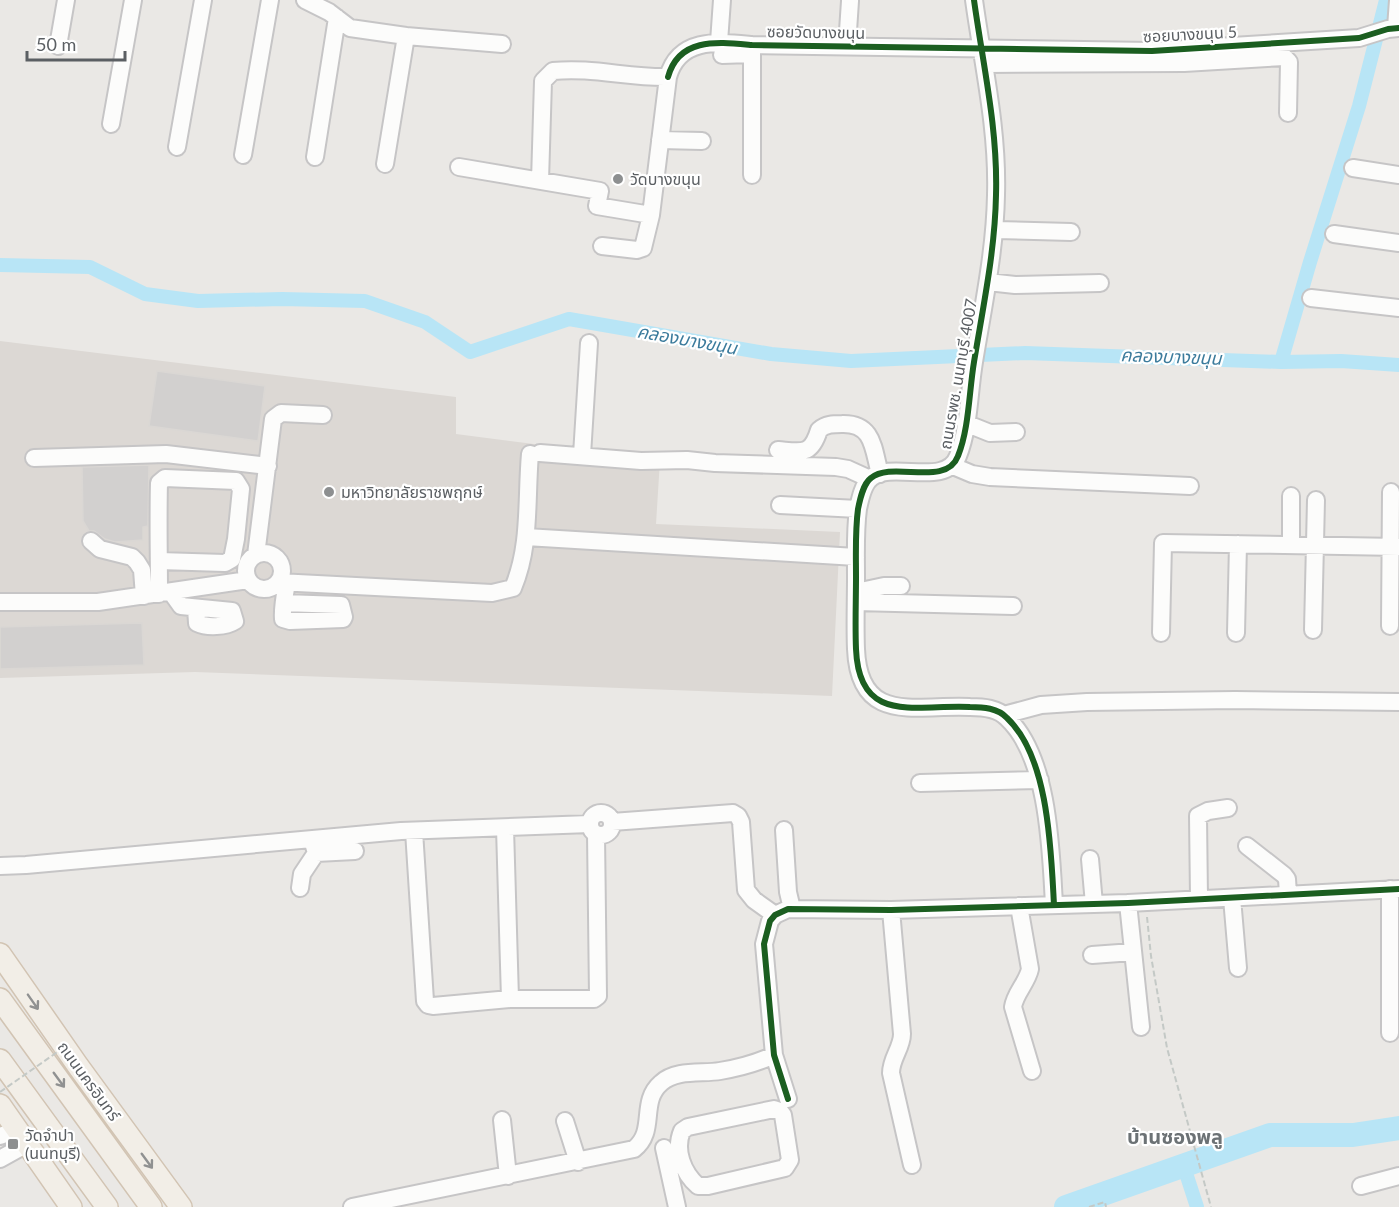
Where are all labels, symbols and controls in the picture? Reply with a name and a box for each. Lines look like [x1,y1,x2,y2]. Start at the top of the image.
street label: ซอยวัดบางขนุน [767,21,865,43]
street label: ซอยบางขนุน 5 [1142,22,1238,46]
scale bar [27,24,124,62]
text: 50 m [36,33,76,55]
place label: วัดบางขนุน [630,169,701,189]
marker: วัดบางขนุน [611,172,625,186]
street label: ถนนรพช. นนทบุรี 4007 [935,297,981,451]
water label: คลองบางขนุน [635,319,740,360]
water label: คลองบางขนุน [1120,343,1223,370]
place label: มหาวิทยาลัยราชพฤกษ์ [341,482,483,501]
marker: มหาวิทยาลัยราชพฤกษ์ [322,485,336,499]
one-way arrow [27,994,39,1010]
street label: ถนนนครอินทร์ [54,1037,125,1125]
one-way arrow [52,1072,65,1088]
district label: บ้านซองพลู [1127,1124,1223,1149]
place label: วัดจำปา (นนทบุรี) [25,1125,80,1163]
marker: วัดจำปา (นนทบุรี) [6,1137,20,1151]
one-way arrow [141,1152,153,1168]

